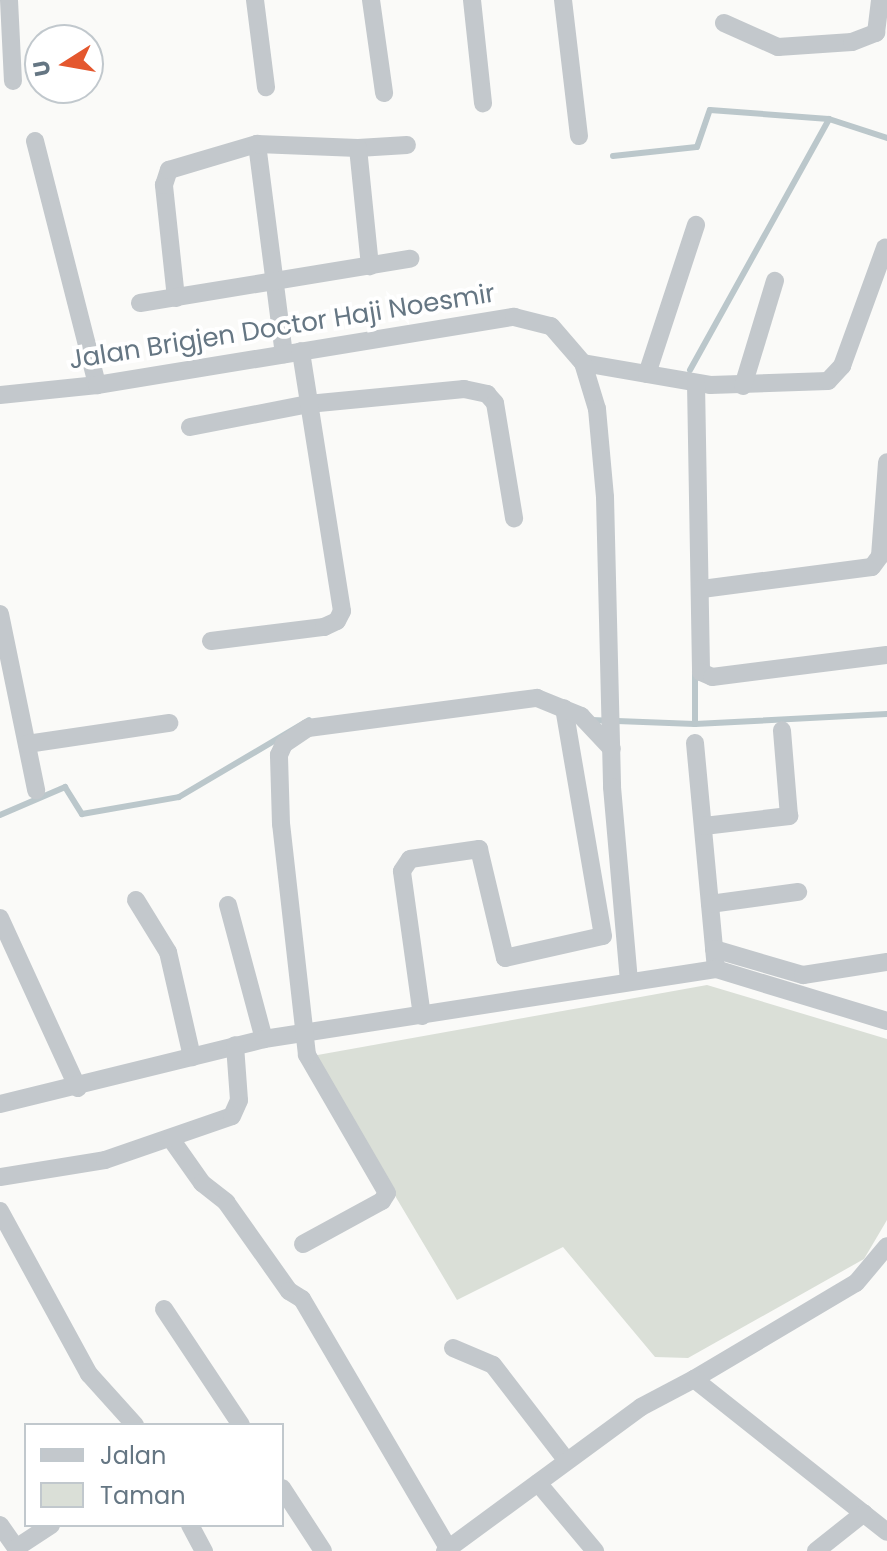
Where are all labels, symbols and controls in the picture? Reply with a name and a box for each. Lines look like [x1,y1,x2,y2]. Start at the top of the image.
north arrow [24,24,104,104]
text: U [25,58,59,79]
street label: Jalan Brigjen Doctor Haji Noesmir [67,278,497,376]
legend [24,1423,284,1527]
text: Jalan [100,1439,166,1472]
text: Taman [100,1479,186,1512]

